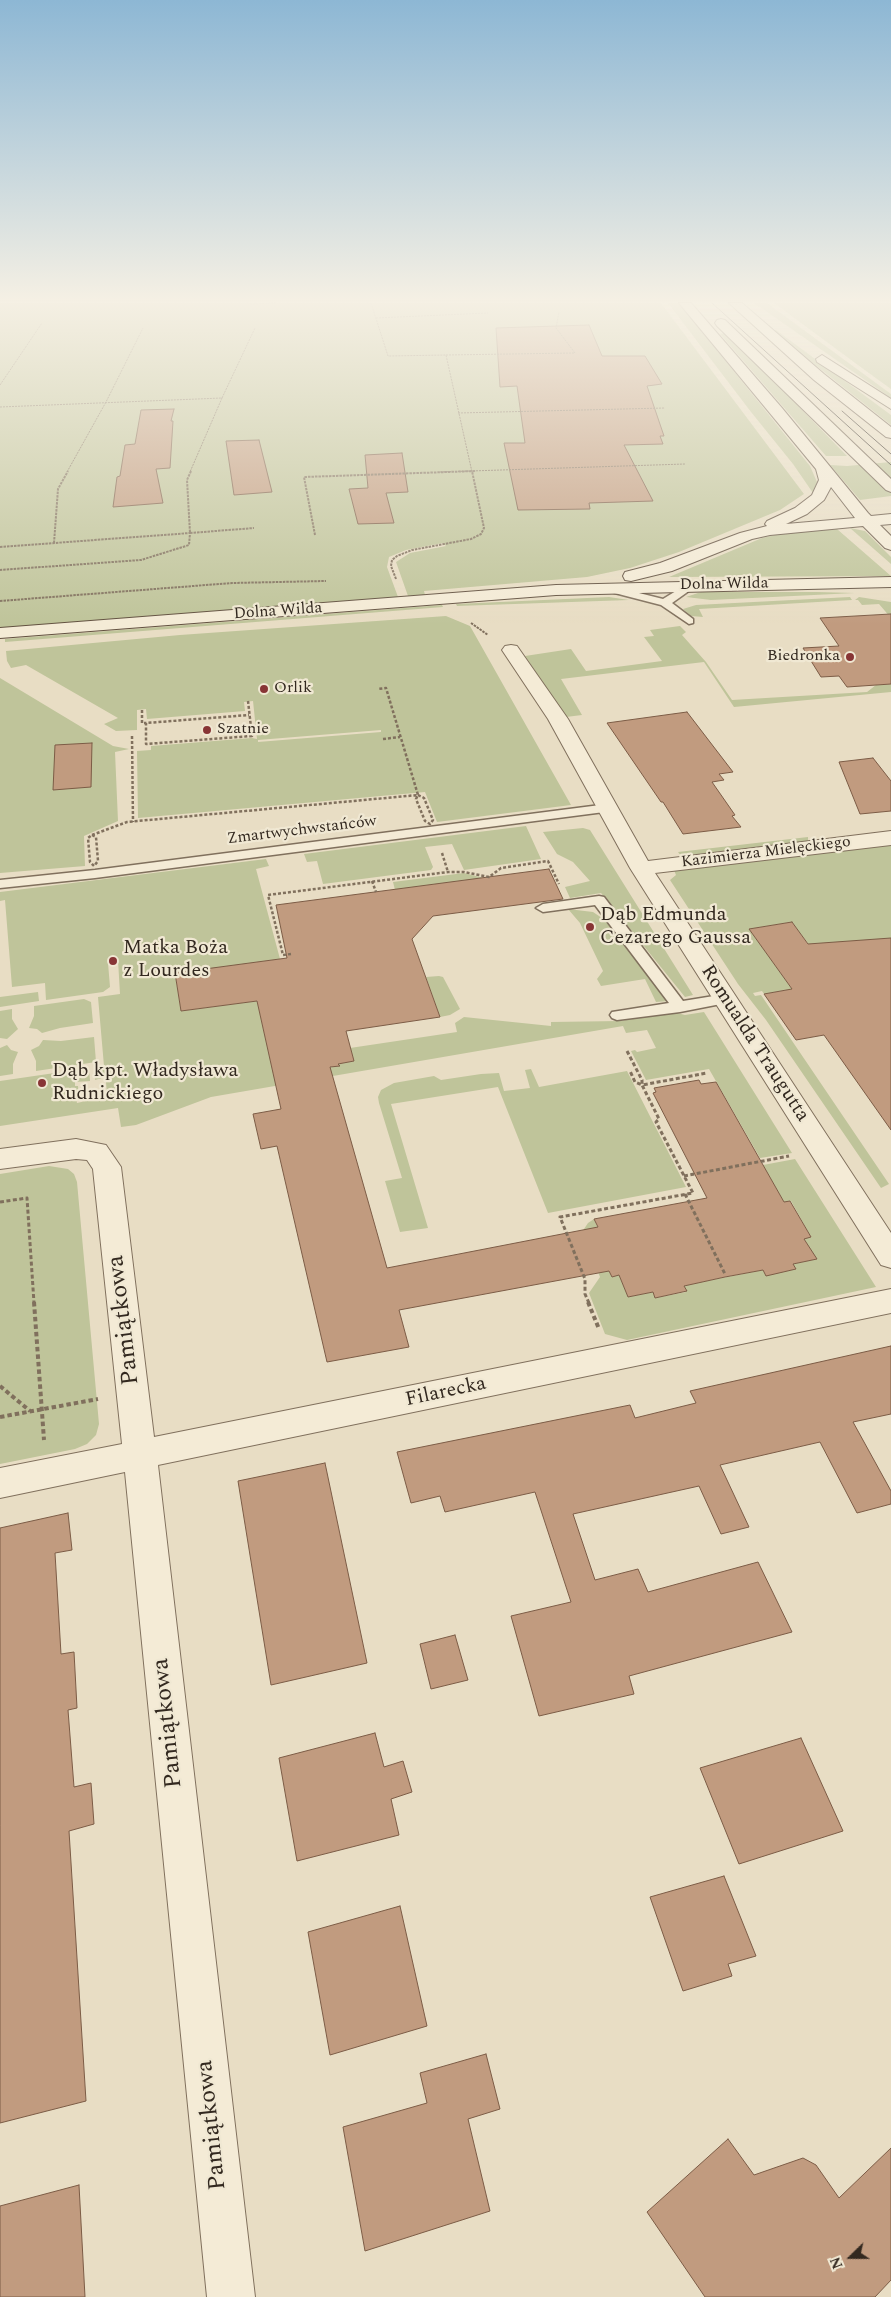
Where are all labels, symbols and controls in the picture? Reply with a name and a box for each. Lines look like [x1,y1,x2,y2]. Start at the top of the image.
street label: Dolna Wilda [679,575,769,595]
street label: Dolna Wilda [233,599,323,625]
place label: Biedronka [767,647,840,667]
marker: Biedronka [844,651,856,663]
place label: Orlik [274,679,312,699]
marker: Orlik [258,683,270,695]
place label: Szatnie [217,720,269,740]
marker: Szatnie [201,724,213,736]
street label: Zmartwychwstańców [226,812,378,850]
street label: Kazimierza Mielęckiego [680,833,852,873]
place label: Dąb Edmunda Cezarego Gaussa [600,904,751,951]
marker: Dąb Edmunda Cezarego Gaussa [584,921,596,933]
place label: Matka Boża z Lourdes [123,937,228,984]
marker: Matka Boża z Lourdes [107,955,119,967]
street label: Romualda Traugutta [694,961,814,1127]
place label: Dąb kpt. Władysława Rudnickiego [52,1060,238,1107]
marker: Dąb kpt. Władysława Rudnickiego [36,1077,48,1089]
street label: Pamiątkowa [103,1253,147,1387]
street label: Filarecka [403,1373,489,1413]
street label: Pamiątkowa [148,1657,190,1789]
street label: Pamiątkowa [192,2059,234,2191]
north arrow [826,2232,876,2282]
text: N [825,2254,849,2272]

